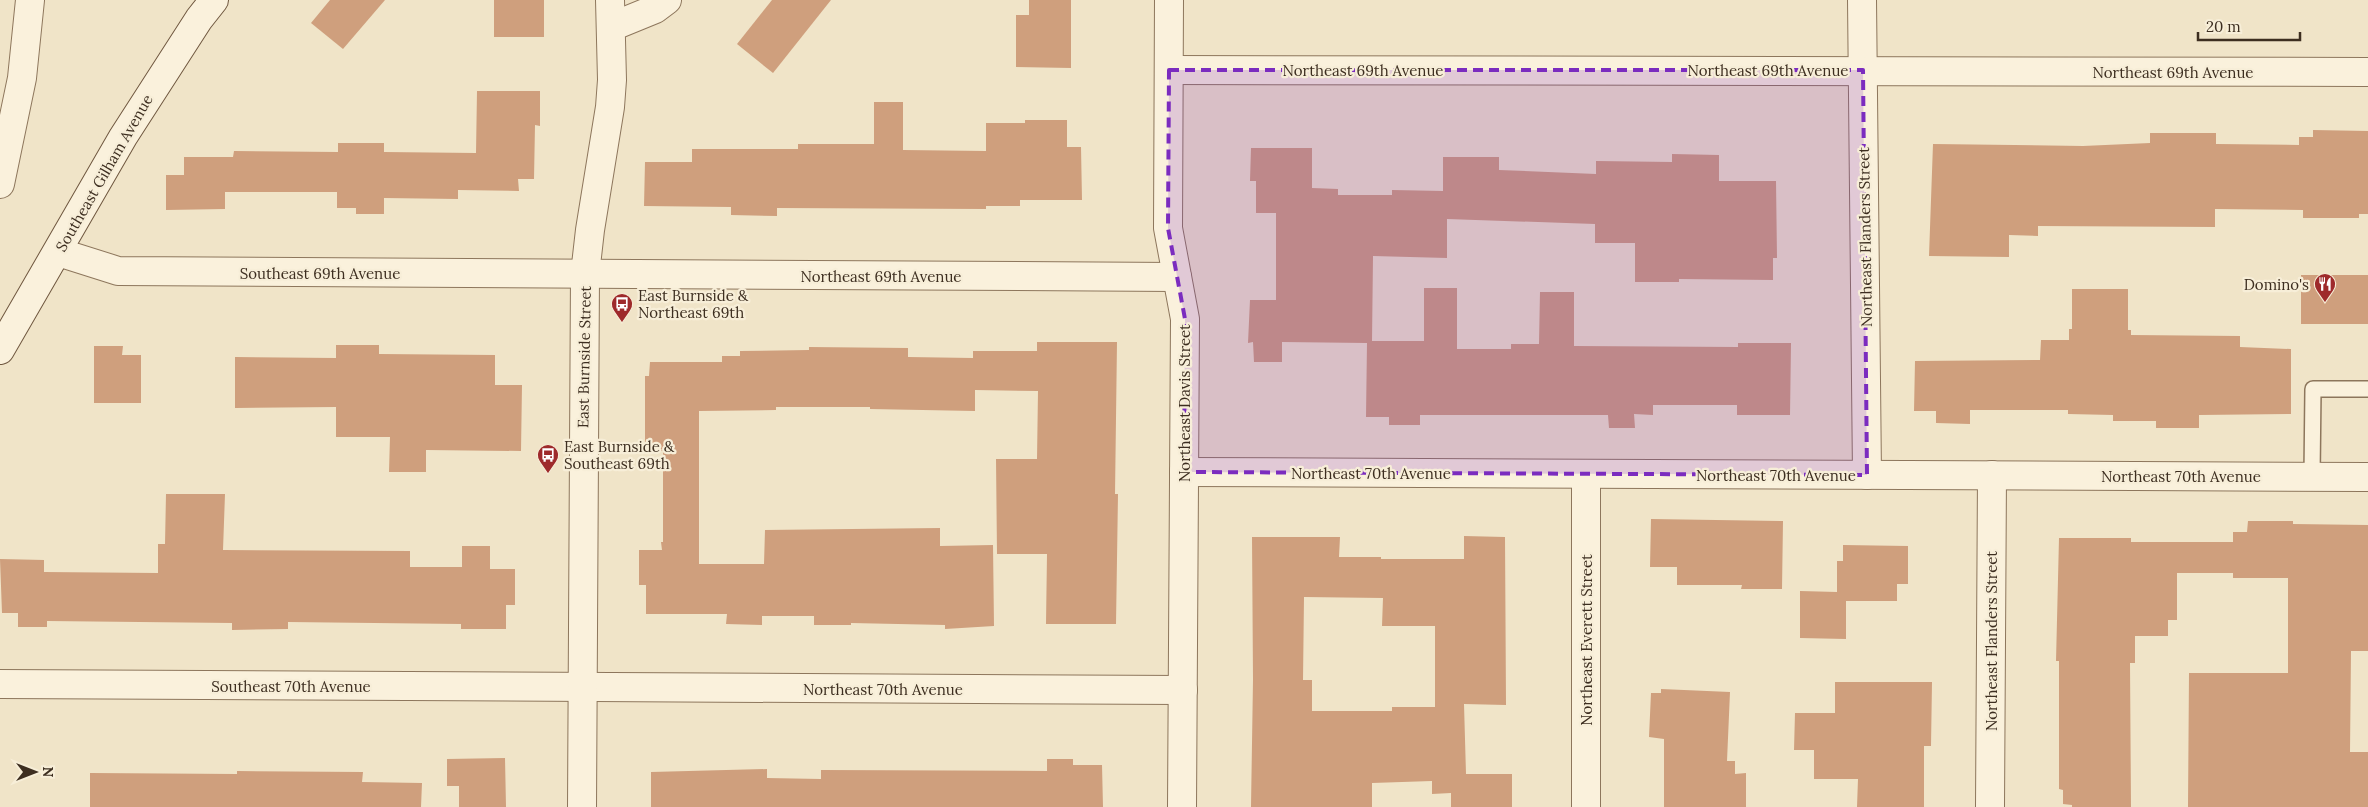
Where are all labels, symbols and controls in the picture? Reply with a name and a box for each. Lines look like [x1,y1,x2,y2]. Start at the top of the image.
scale bar [2198,10,2300,42]
text: 20 m [2206,17,2241,36]
street label: Northeast 69th Avenue [1283,61,1443,80]
street label: Northeast 69th Avenue [1688,61,1848,80]
street label: Northeast 69th Avenue [2093,63,2253,82]
street label: Southeast Gilham Avenue [51,91,157,255]
street label: Northeast Flanders Street [1854,147,1876,327]
street label: Southeast 69th Avenue [240,264,400,283]
street label: Northeast 69th Avenue [801,267,961,286]
restaurant icon: Domino's [2313,272,2337,303]
place label: Domino's [2244,275,2309,294]
street label: East Burnside Street [573,286,595,428]
place label: East Burnside & Northeast 69th [638,286,749,322]
bus stop icon: East Burnside & Northeast 69th [610,292,634,323]
street label: Northeast Davis Street [1175,324,1194,482]
place label: East Burnside & Southeast 69th [564,437,675,473]
bus stop icon: East Burnside & Southeast 69th [536,443,560,474]
street label: Northeast 70th Avenue [1291,464,1451,483]
street label: Northeast 70th Avenue [1696,466,1856,485]
street label: Northeast 70th Avenue [2101,467,2261,486]
street label: Northeast Flanders Street [1982,551,2001,731]
street label: Northeast Everett Street [1577,554,1596,726]
street label: Southeast 70th Avenue [211,677,371,696]
street label: Northeast 70th Avenue [803,680,963,699]
north arrow [10,747,60,797]
text: N [39,767,57,778]

